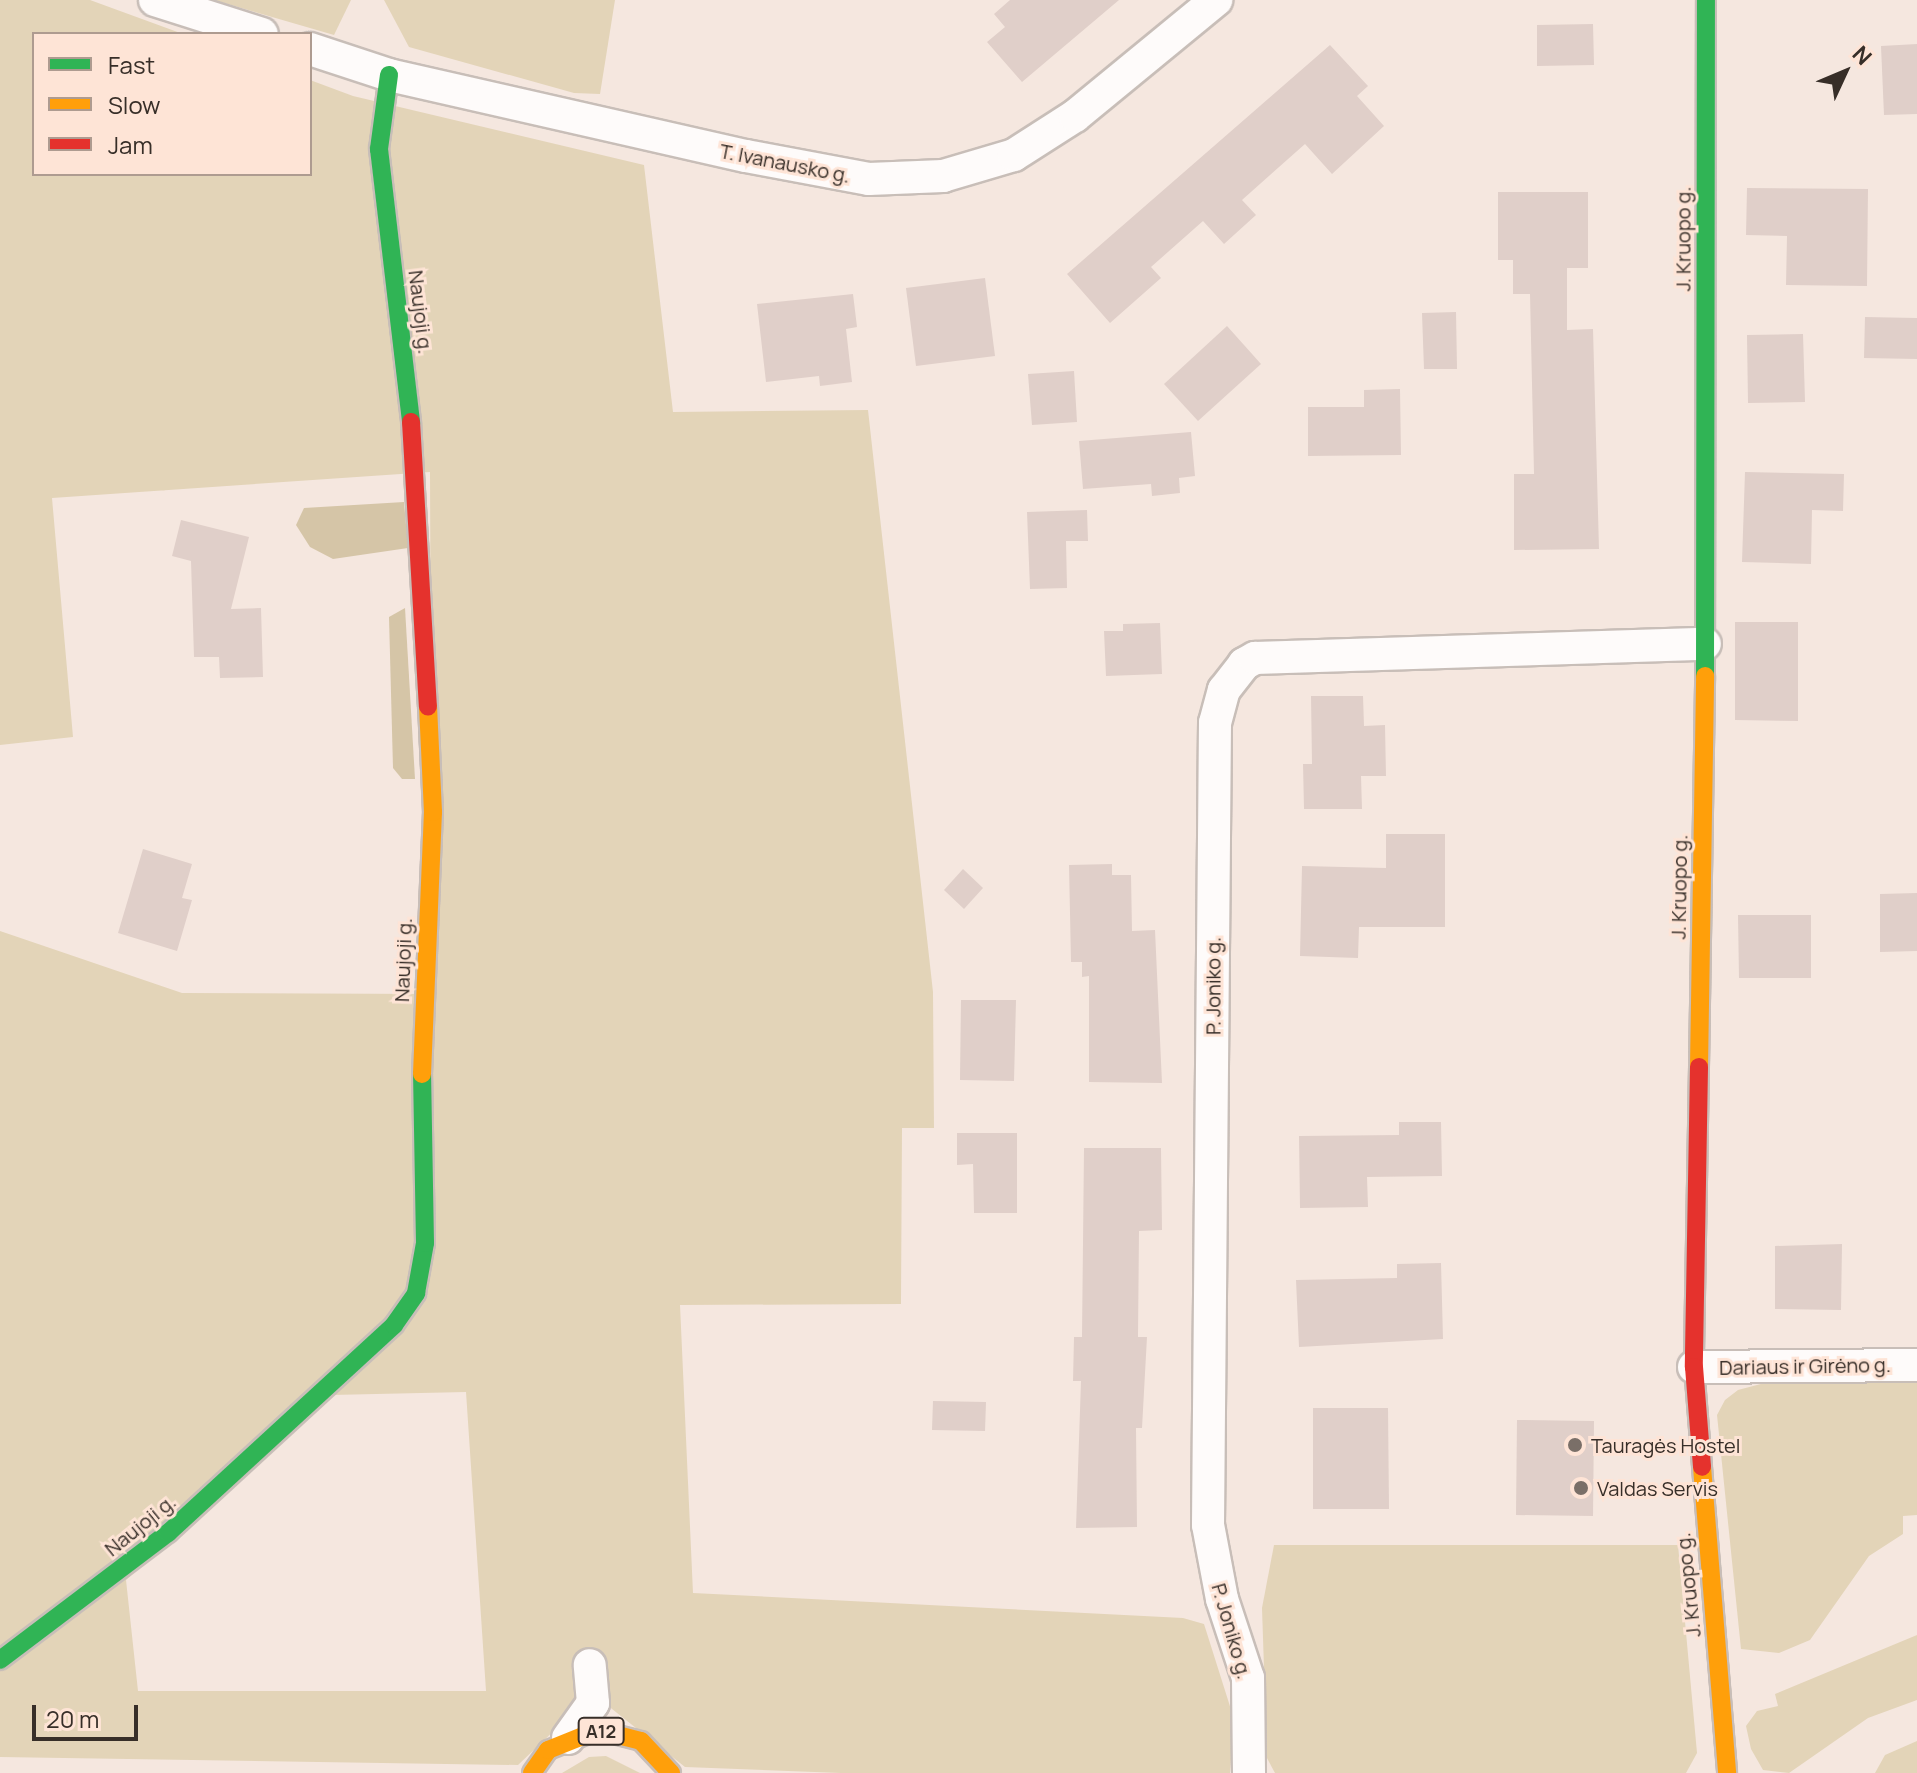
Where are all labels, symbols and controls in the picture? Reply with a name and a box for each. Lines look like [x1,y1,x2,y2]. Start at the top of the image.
legend [32,32,312,176]
north arrow [1805,32,1885,112]
text: N [1846,39,1879,71]
text: Fast [108,48,155,81]
text: Slow [108,88,161,121]
text: Jam [108,128,153,161]
street label: T. Ivanausko g. [718,139,852,187]
street label: J. Kruopo g. [1671,187,1695,291]
street label: Naujoji g. [404,269,438,355]
street label: J. Kruopo g. [1666,834,1692,940]
street label: Naujoji g. [390,918,416,1002]
street label: P. Joniko g. [1201,937,1225,1035]
street label: Dariaus ir Girėno g. [1719,1353,1891,1379]
place label: Tauragės Hostel [1591,1433,1740,1457]
marker: Tauragės Hostel [1566,1436,1584,1454]
place label: Valdas Servis [1597,1476,1718,1500]
marker: Valdas Servis [1572,1479,1590,1497]
street label: Naujoji g. [100,1489,180,1561]
street label: J. Kruopo g. [1671,1532,1705,1638]
street label: P. Joniko g. [1207,1581,1257,1681]
scale bar [36,1689,142,1739]
text: 20 m [46,1702,99,1735]
road number: A12 [577,1717,625,1745]

